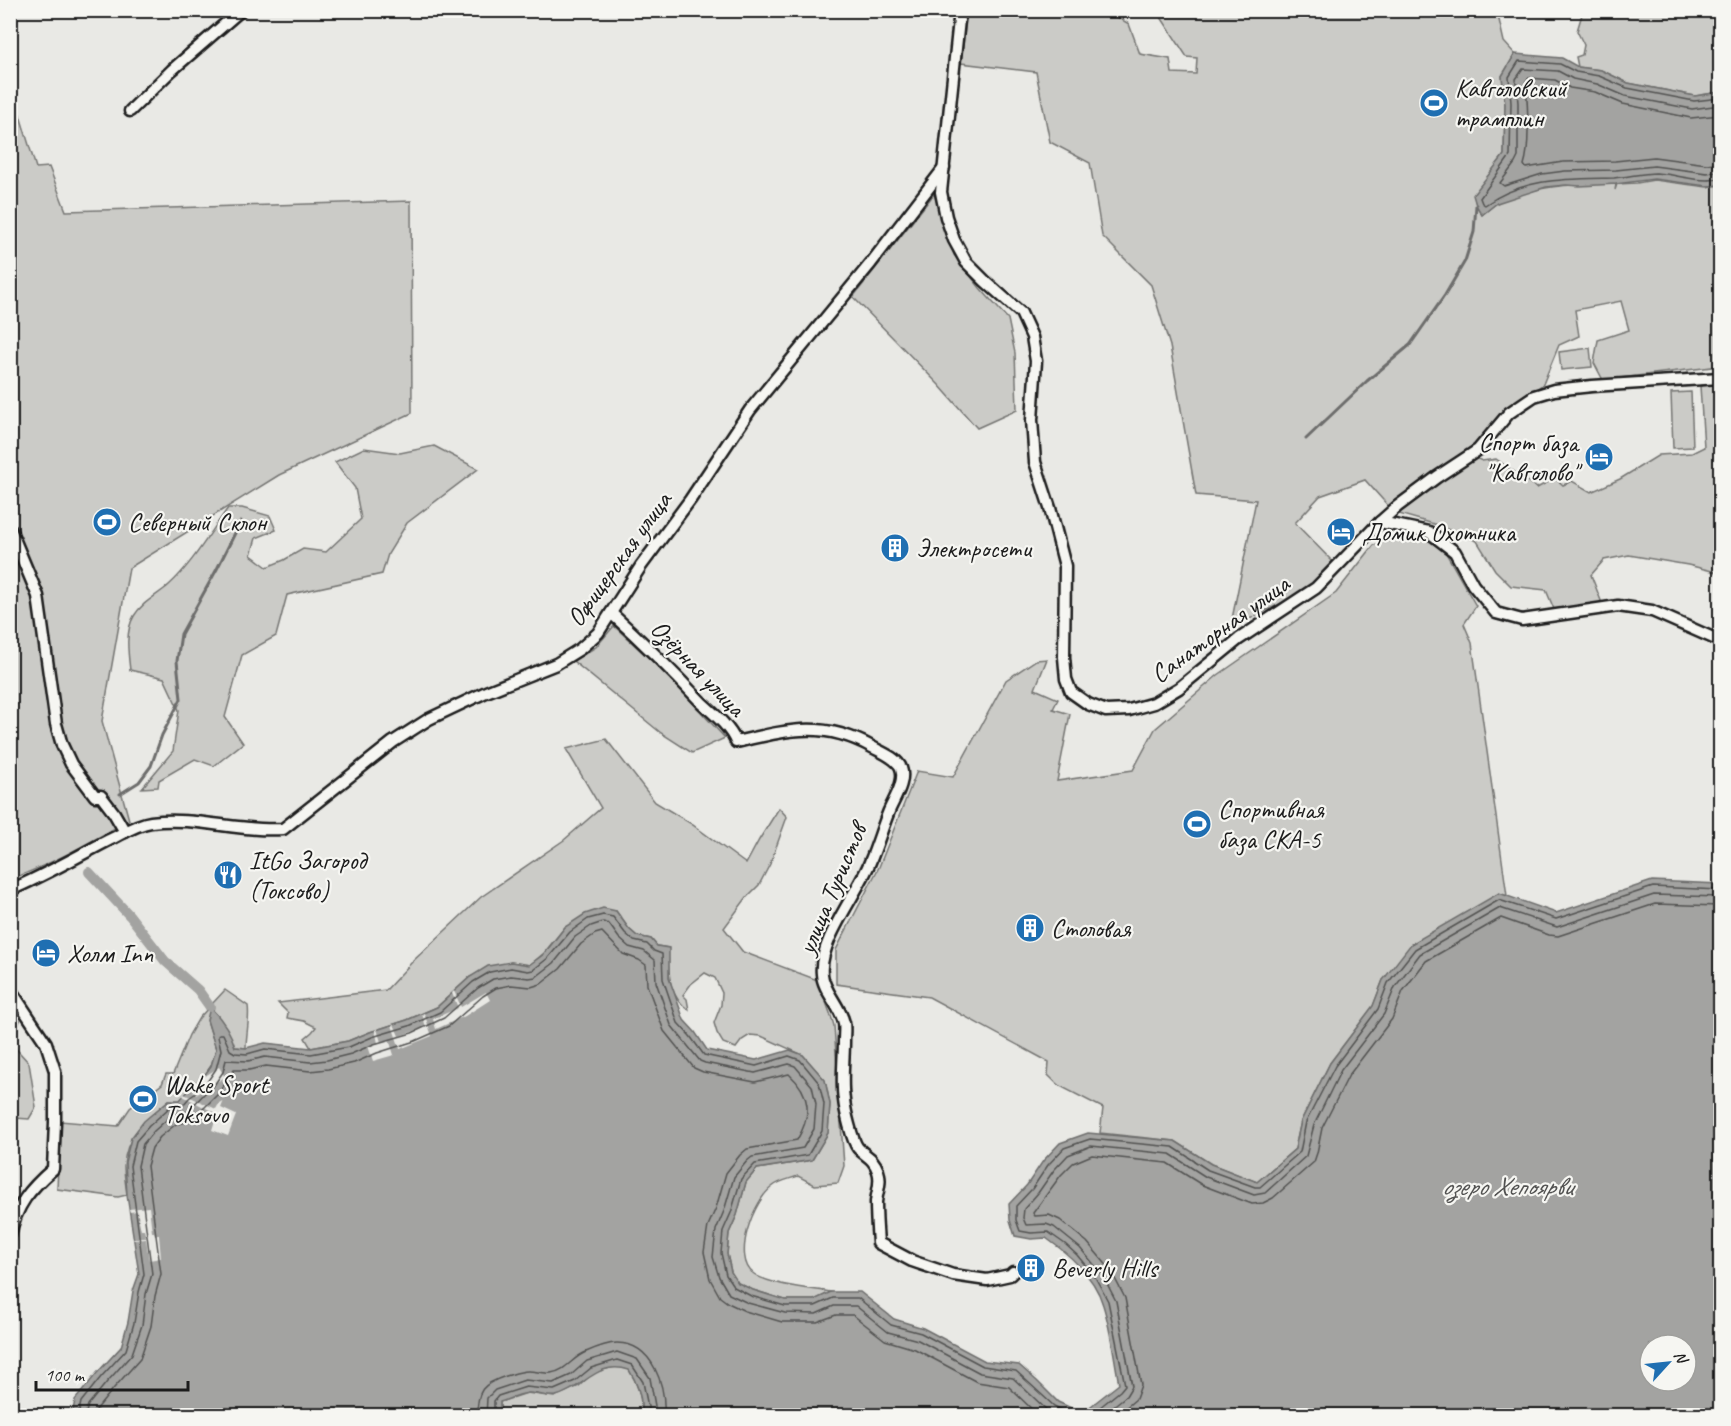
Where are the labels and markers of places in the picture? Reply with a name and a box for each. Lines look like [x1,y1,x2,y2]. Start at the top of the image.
place label: Кавголовский трамплин [1455,72,1569,135]
sports icon: Кавголовский трамплин [1418,87,1450,119]
place label: Спорт база "Кавголово" [1478,426,1583,489]
hotel icon: Спорт база "Кавголово" [1583,441,1615,473]
sports icon: Северный Склон [91,506,123,538]
place label: Северный Склон [128,506,269,539]
hotel icon: Домик Охотника [1325,516,1357,548]
place label: Домик Охотника [1362,516,1517,549]
building icon: Электросети [879,532,911,564]
place label: Электросети [916,532,1032,565]
place label: Спортивная база СКА-5 [1218,793,1326,856]
sports icon: Спортивная база СКА-5 [1181,808,1213,840]
place label: ItGo Загород (Токсово) [249,844,368,907]
restaurant icon: ItGo Загород (Токсово) [212,859,244,891]
building icon: Столовая [1014,912,1046,944]
place label: Столовая [1051,912,1132,945]
hotel icon: Холм Inn [30,937,62,969]
place label: Холм Inn [67,937,153,970]
place label: Wake Sport Toksovo [164,1068,270,1131]
sports icon: Wake Sport Toksovo [127,1083,159,1115]
building icon: Beverly Hills [1015,1252,1047,1284]
place label: Beverly Hills [1052,1252,1159,1285]

